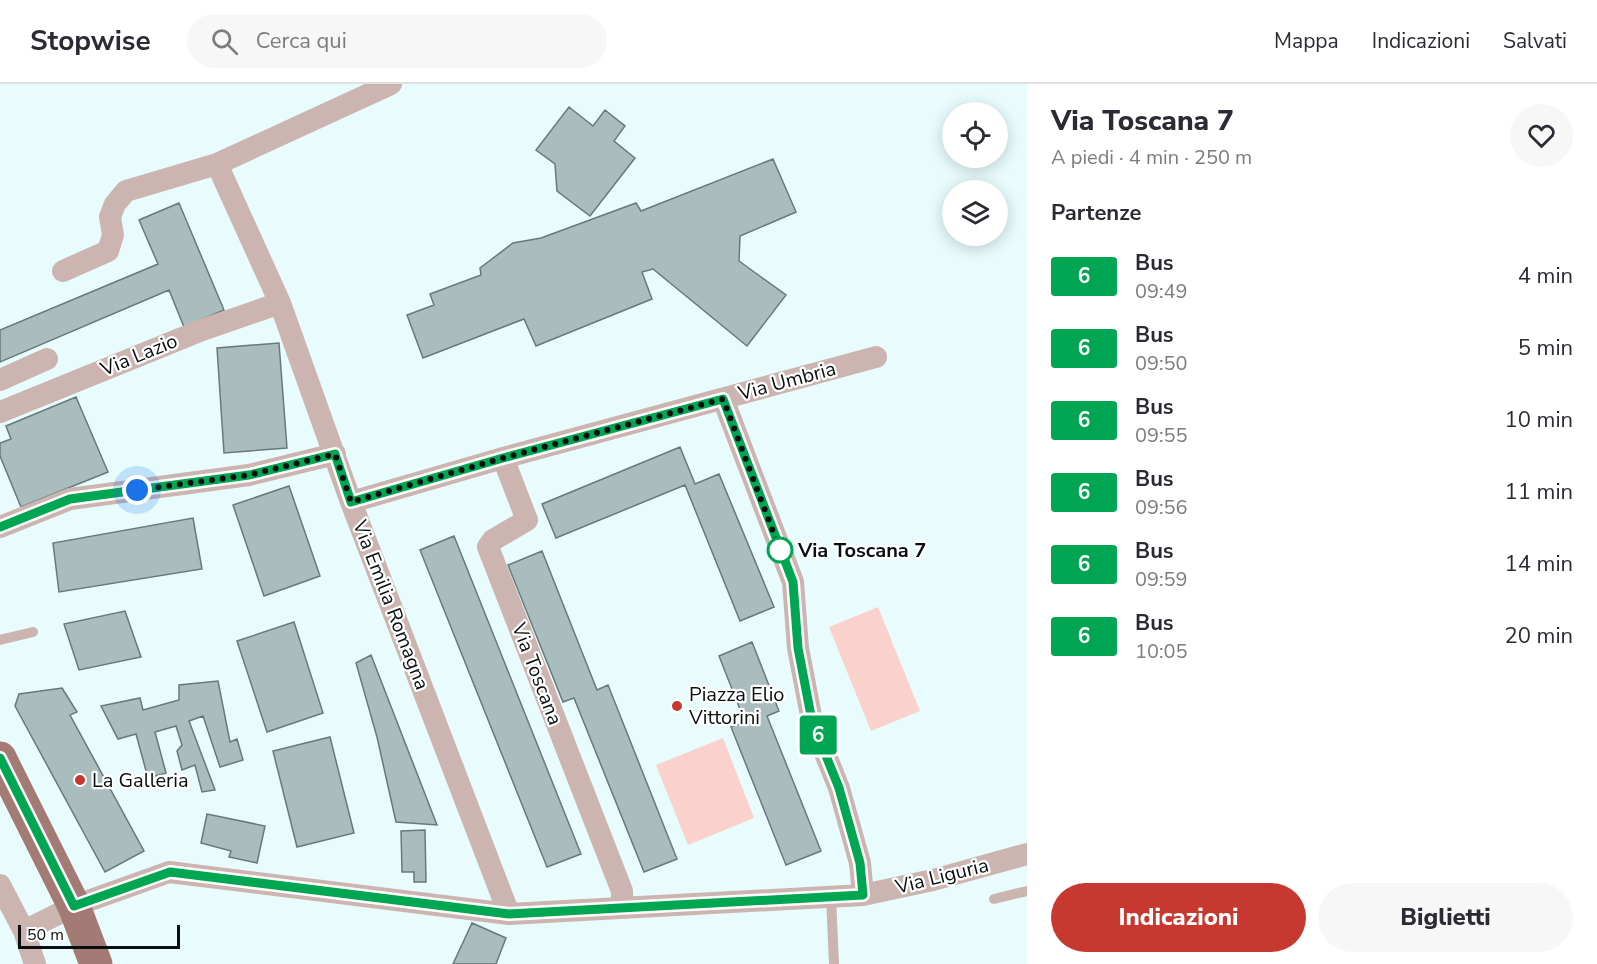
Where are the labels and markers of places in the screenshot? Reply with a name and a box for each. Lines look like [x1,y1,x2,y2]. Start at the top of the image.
marker: Via Toscana 7 [767,537,793,563]
place label: Via Toscana 7 [797,537,926,564]
place label: Piazza Elio Vittorini [688,681,784,731]
marker: Piazza Elio Vittorini [670,699,684,713]
place label: La Galleria [92,767,189,794]
marker: La Galleria [73,773,87,787]

